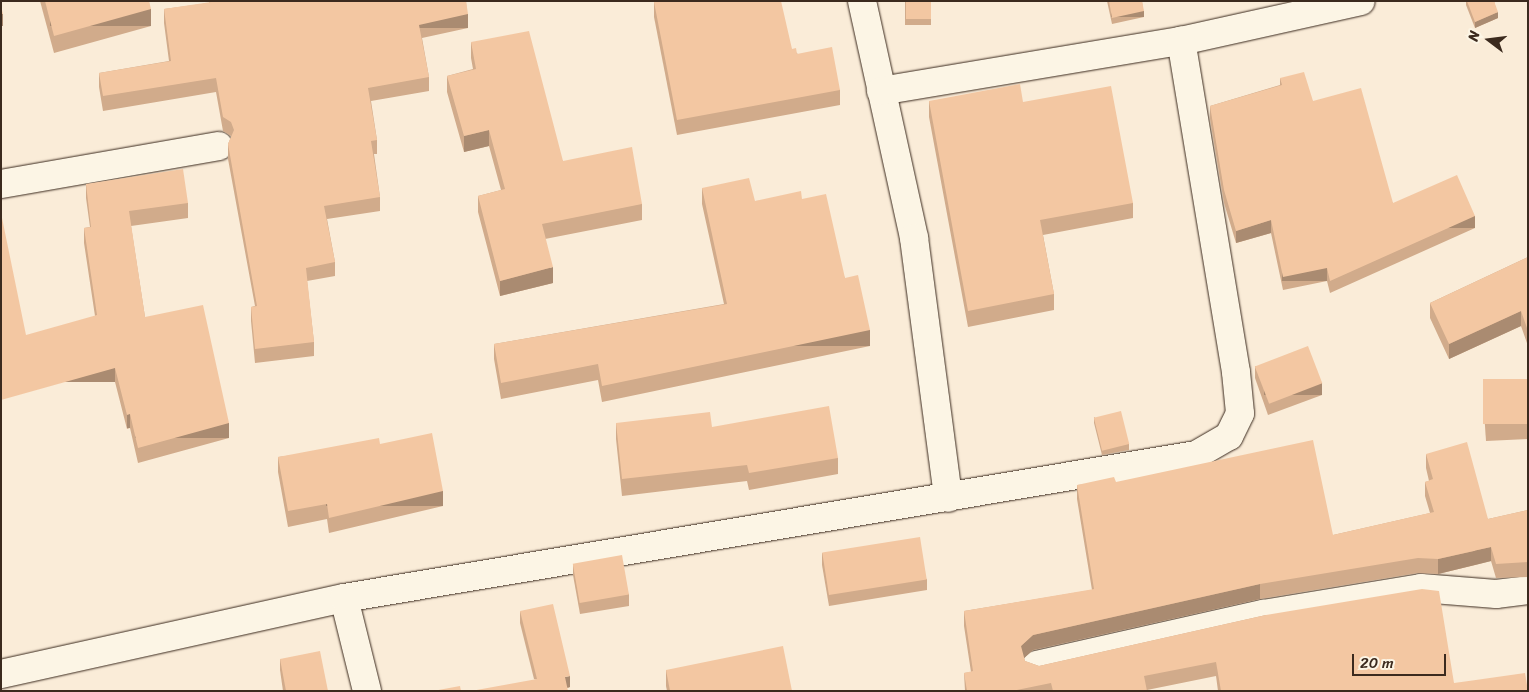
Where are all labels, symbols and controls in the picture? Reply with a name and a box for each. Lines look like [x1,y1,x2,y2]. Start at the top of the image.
north arrow [1464,15,1514,65]
text: N [1461,28,1487,44]
scale bar [1354,644,1448,676]
text: 20 m [1360,650,1394,676]

